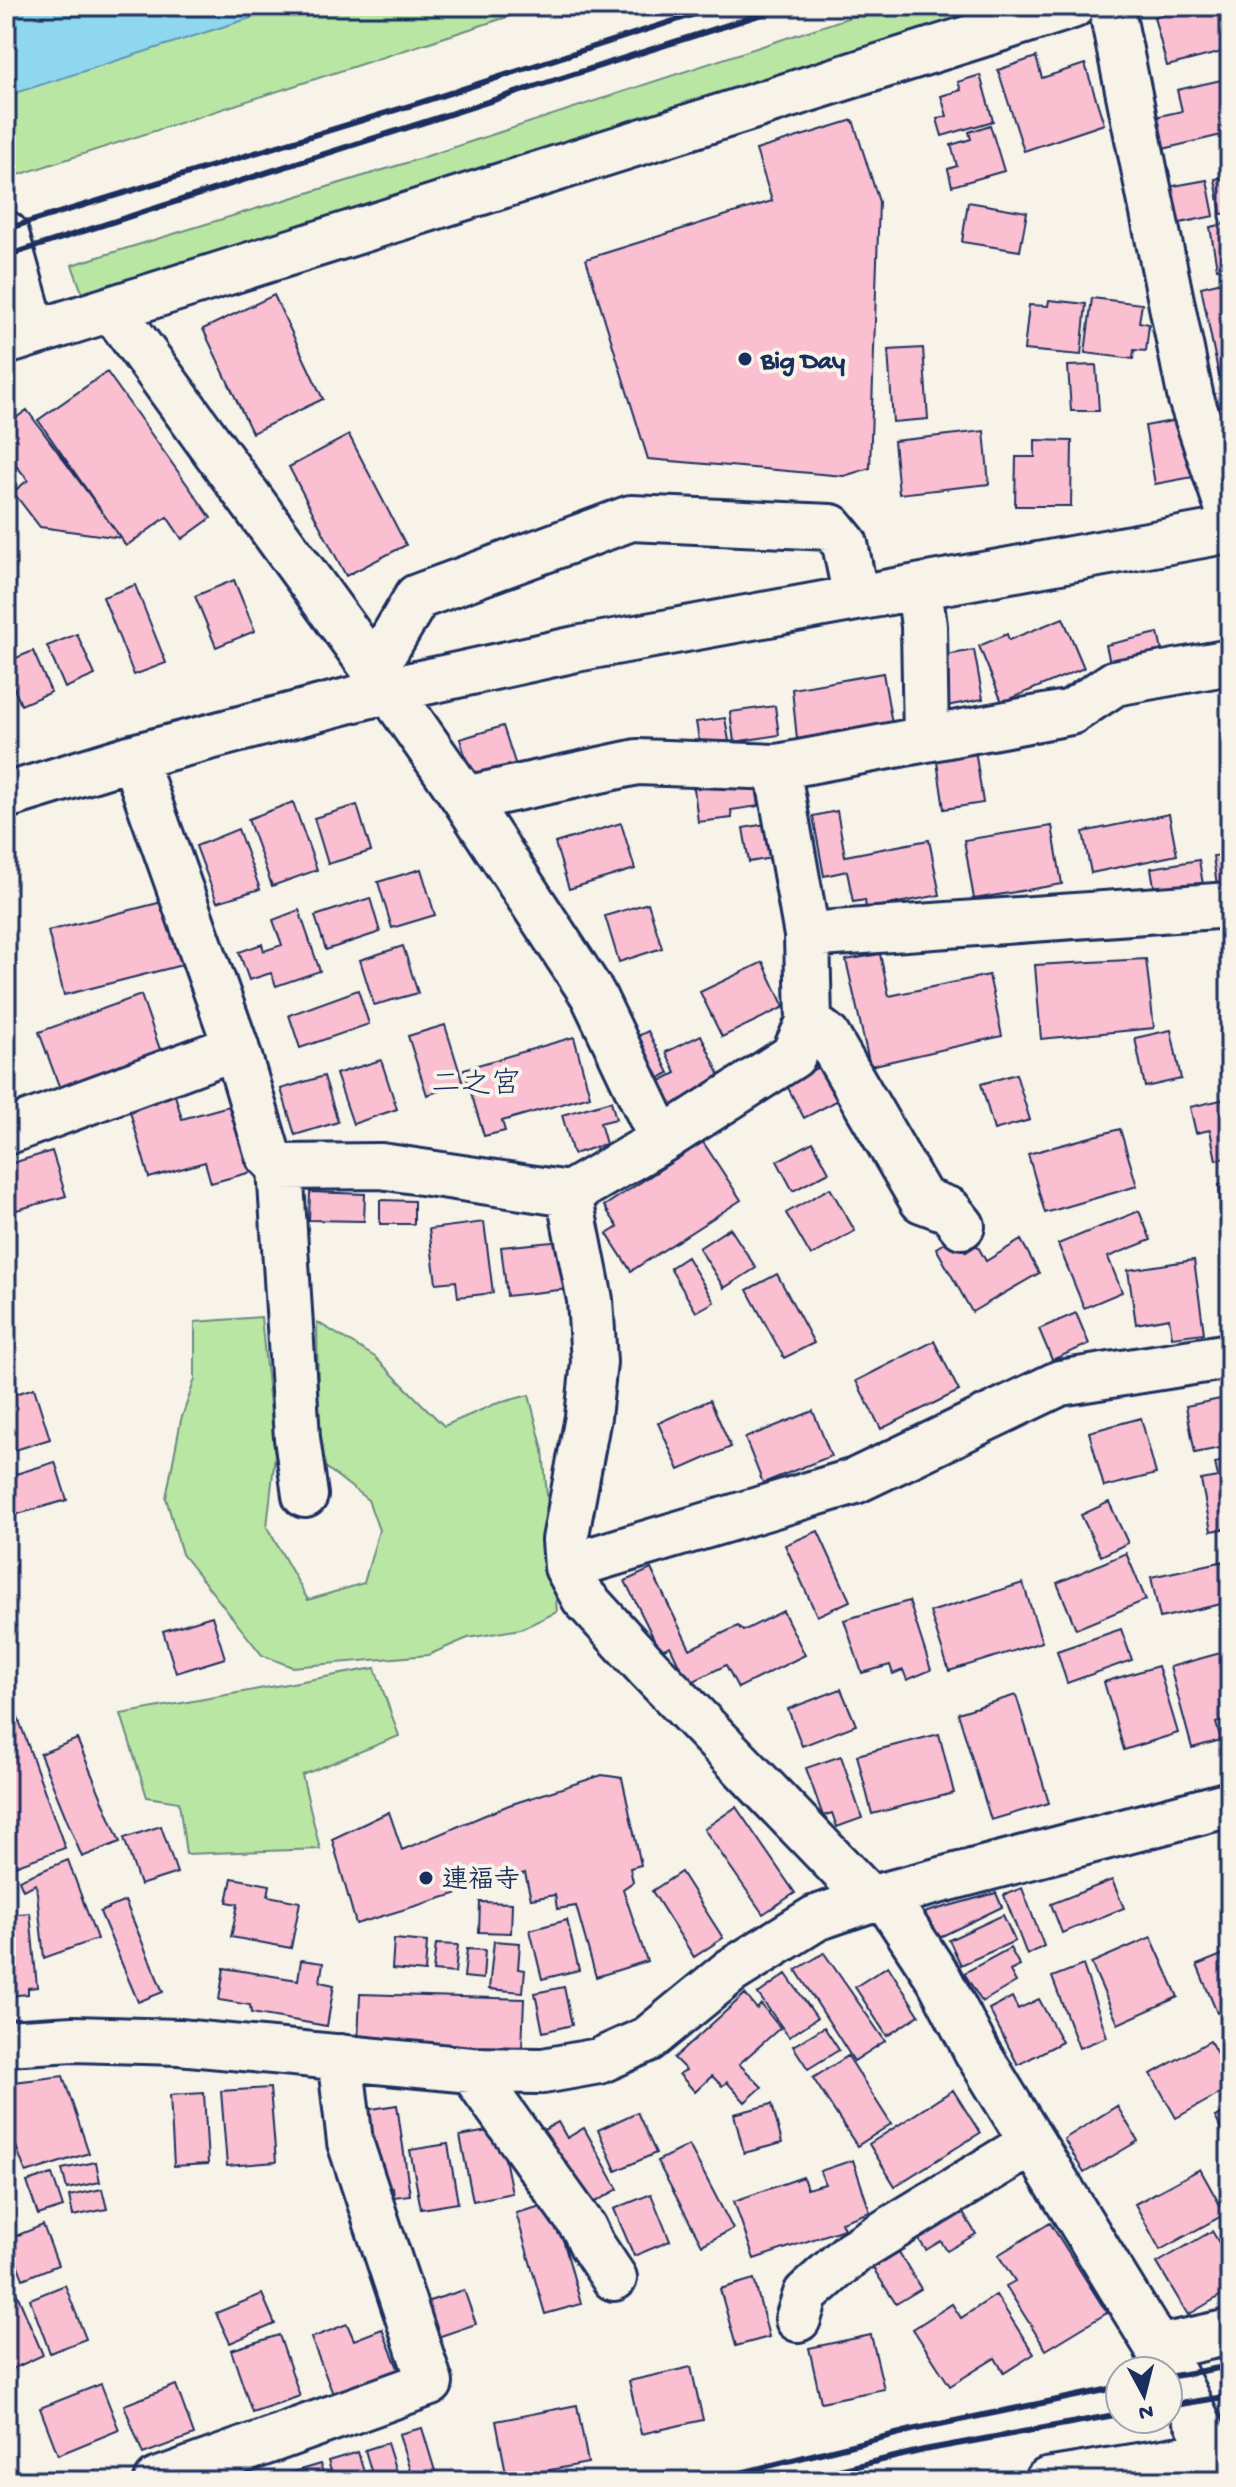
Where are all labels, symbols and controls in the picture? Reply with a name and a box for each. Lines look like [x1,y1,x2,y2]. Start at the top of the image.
place label: Big Day [760,348,845,379]
marker: Big Day [736,350,754,368]
district label: 二之宮 [431,1067,521,1104]
place label: 連福寺 [442,1865,520,1898]
marker: 連福寺 [417,1869,435,1887]
north arrow [1104,2355,1184,2435]
text: N [1137,2397,1155,2425]

